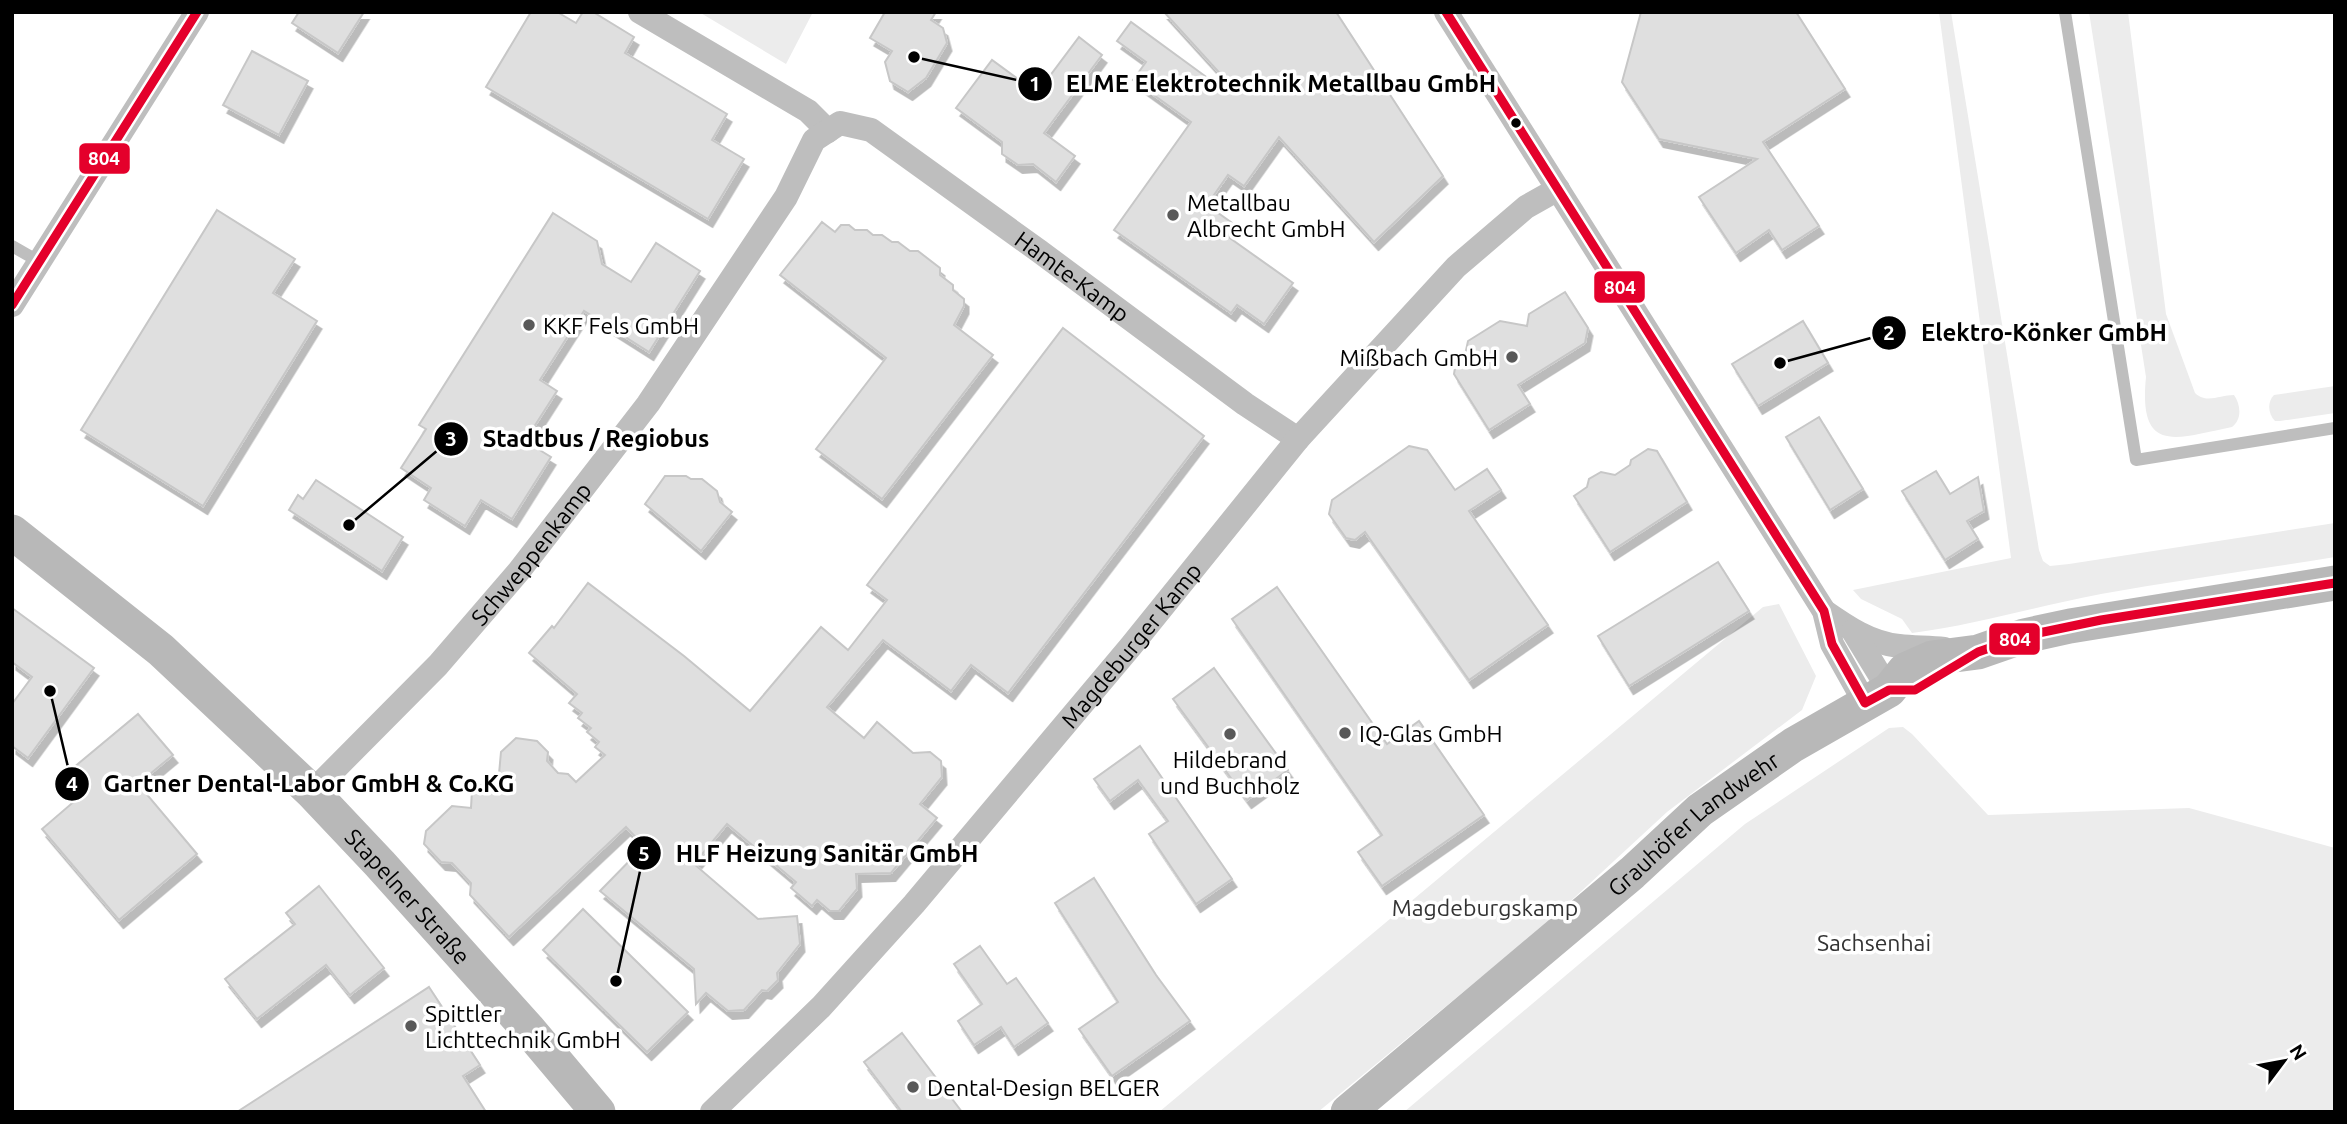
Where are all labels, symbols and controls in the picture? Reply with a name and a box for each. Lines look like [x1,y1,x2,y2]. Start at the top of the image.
callout: ELME Elektrotechnik Metallbau GmbH [1017,61,1511,106]
text: ELME Elektrotechnik Metallbau GmbH [1066,70,1496,97]
text: 1 [1029,71,1041,95]
unlabelled marker [1509,116,1523,130]
line badge: 804 [78,142,131,175]
text: 804 [88,147,120,169]
place label: Metallbau Albrecht GmbH [1187,190,1346,241]
marker: Metallbau Albrecht GmbH [1165,207,1181,223]
street label: Hamte-Kamp [1011,226,1134,326]
line badge: 804 [1593,270,1646,304]
text: 804 [1604,276,1636,298]
callout: Elektro-Könker GmbH [1872,310,2181,355]
place label: KKF Fels GmbH [543,313,699,338]
marker: KKF Fels GmbH [521,317,537,333]
text: Elektro-Könker GmbH [1921,319,2167,346]
text: 2 [1883,320,1895,344]
place label: Mißbach GmbH [1340,345,1498,370]
marker: Mißbach GmbH [1504,349,1520,365]
callout: Stadtbus / Regiobus [434,416,723,461]
text: Stadtbus / Regiobus [483,425,709,452]
text: 3 [445,426,457,450]
street label: Schweppenkamp [466,477,596,630]
street label: Magdeburger Kamp [1056,558,1206,732]
line badge: 804 [1988,622,2041,656]
text: 804 [1999,628,2031,650]
place label: IQ-Glas GmbH [1359,721,1502,746]
marker: IQ-Glas GmbH [1337,725,1353,741]
marker: Hildebrand und Buchholz [1222,726,1238,742]
street label: Grauhöfer Landwehr [1603,746,1784,901]
place label: Hildebrand und Buchholz [1160,747,1300,798]
callout: Gartner Dental-Labor GmbH & Co.KG [54,761,528,806]
text: Gartner Dental-Labor GmbH & Co.KG [104,770,514,797]
text: 4 [66,771,78,795]
street label: Stapelner Straße [341,823,476,968]
callout: HLF Heizung Sanitär GmbH [627,831,992,876]
text: HLF Heizung Sanitär GmbH [676,840,978,867]
text: 5 [638,841,650,865]
park label: Magdeburgskamp [1392,895,1578,920]
park label: Sachsenhai [1817,930,1931,955]
place label: Spittler Lichttechnik GmbH [425,1001,621,1052]
marker: Spittler Lichttechnik GmbH [403,1018,419,1034]
north arrow [2249,1026,2319,1096]
text: N [2285,1040,2312,1064]
place label: Dental-Design BELGER [927,1075,1160,1100]
marker: Dental-Design BELGER [905,1079,921,1095]

